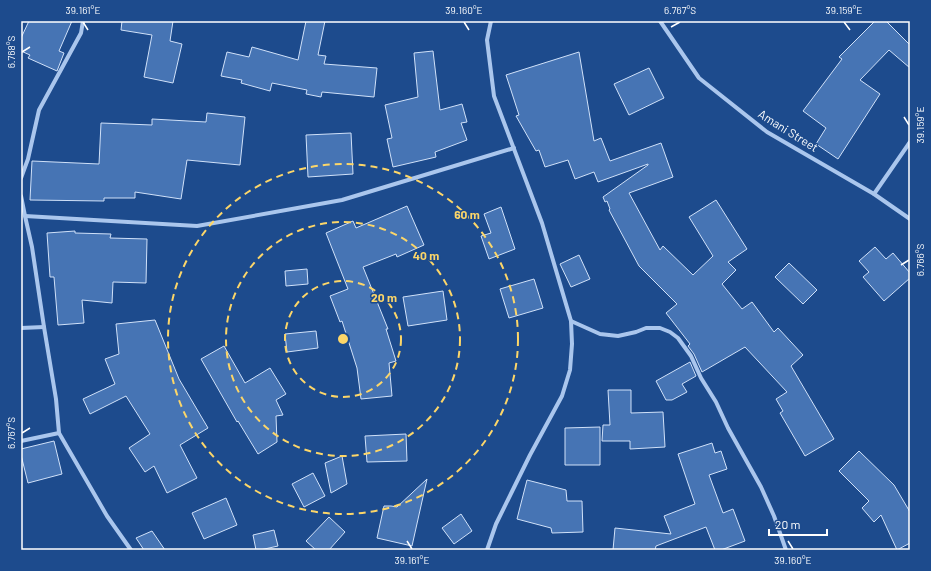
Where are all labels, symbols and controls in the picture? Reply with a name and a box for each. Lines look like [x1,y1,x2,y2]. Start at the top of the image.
text: 39.161°E [66,4,100,16]
text: 39.160°E [445,4,483,16]
text: 6.767°S [664,4,696,16]
text: 39.159°E [826,4,862,16]
text: 6.768°S [5,36,17,68]
street label: Amani Street [756,106,821,154]
text: 39.159°E [914,107,926,143]
text: 60 m [454,207,480,221]
text: 6.766°S [914,244,926,276]
text: 40 m [413,248,439,262]
text: 20 m [371,290,397,304]
centre of rings [336,332,350,346]
text: 6.767°S [5,417,17,449]
scale bar [769,511,827,537]
text: 20 m [775,517,801,531]
text: 39.161°E [395,554,429,566]
text: 39.160°E [774,554,812,566]

